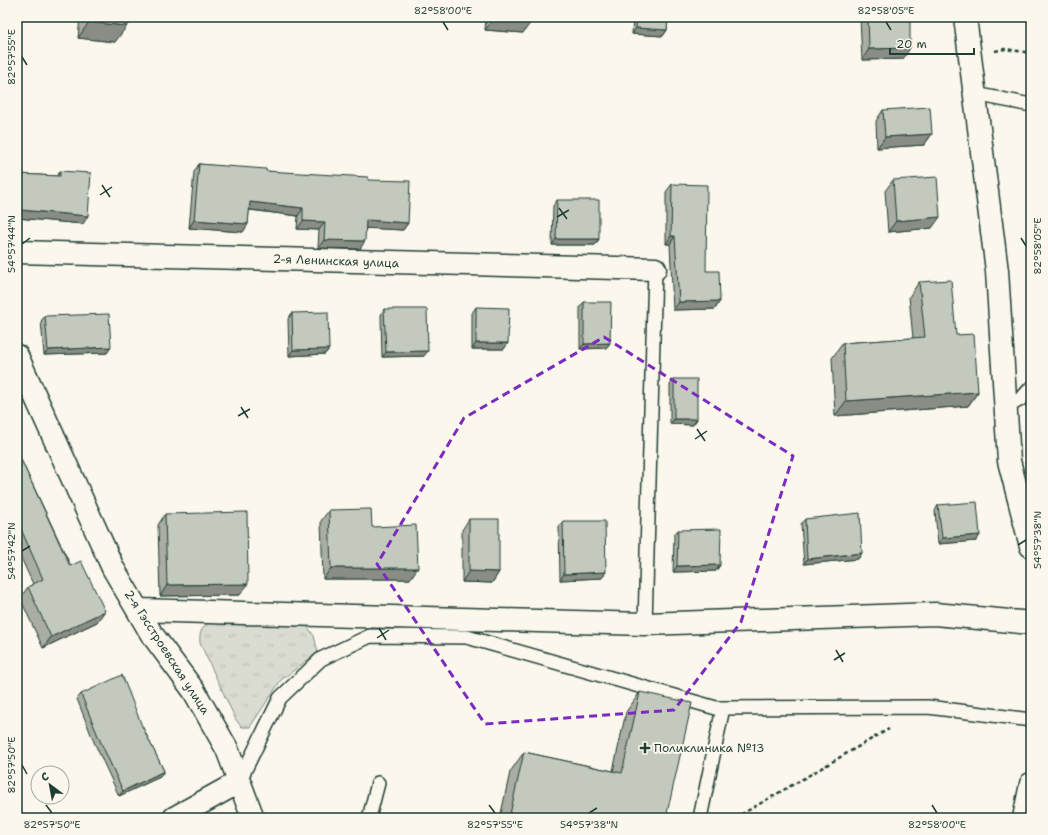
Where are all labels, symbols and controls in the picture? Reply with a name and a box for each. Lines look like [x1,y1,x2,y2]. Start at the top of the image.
text: 82°58'00"E [414,4,472,17]
text: 82°58'05"E [858,4,914,17]
text: 82°57'55"E [5,29,18,85]
scale bar [890,30,974,56]
text: 20 m [896,36,927,52]
text: 54°57'44"N [5,215,18,273]
text: 82°58'05"E [1031,218,1044,274]
street label: 2-я Ленинская улица [273,251,400,271]
text: 54°57'38"N [1031,511,1044,569]
text: 54°57'42"N [5,522,18,580]
street label: 2-я Гэсстроевская улица [121,587,214,718]
text: 82°57'50"E [5,736,18,794]
place label: Поликлиника №13 [654,740,764,756]
marker: Поликлиника №13 [639,742,651,754]
north arrow [30,765,70,805]
text: С [38,769,52,785]
text: 82°57'50"E [23,818,81,831]
text: 82°57'55"E [467,818,523,831]
text: 54°57'38"N [560,818,618,831]
text: 82°58'00"E [908,818,966,831]

